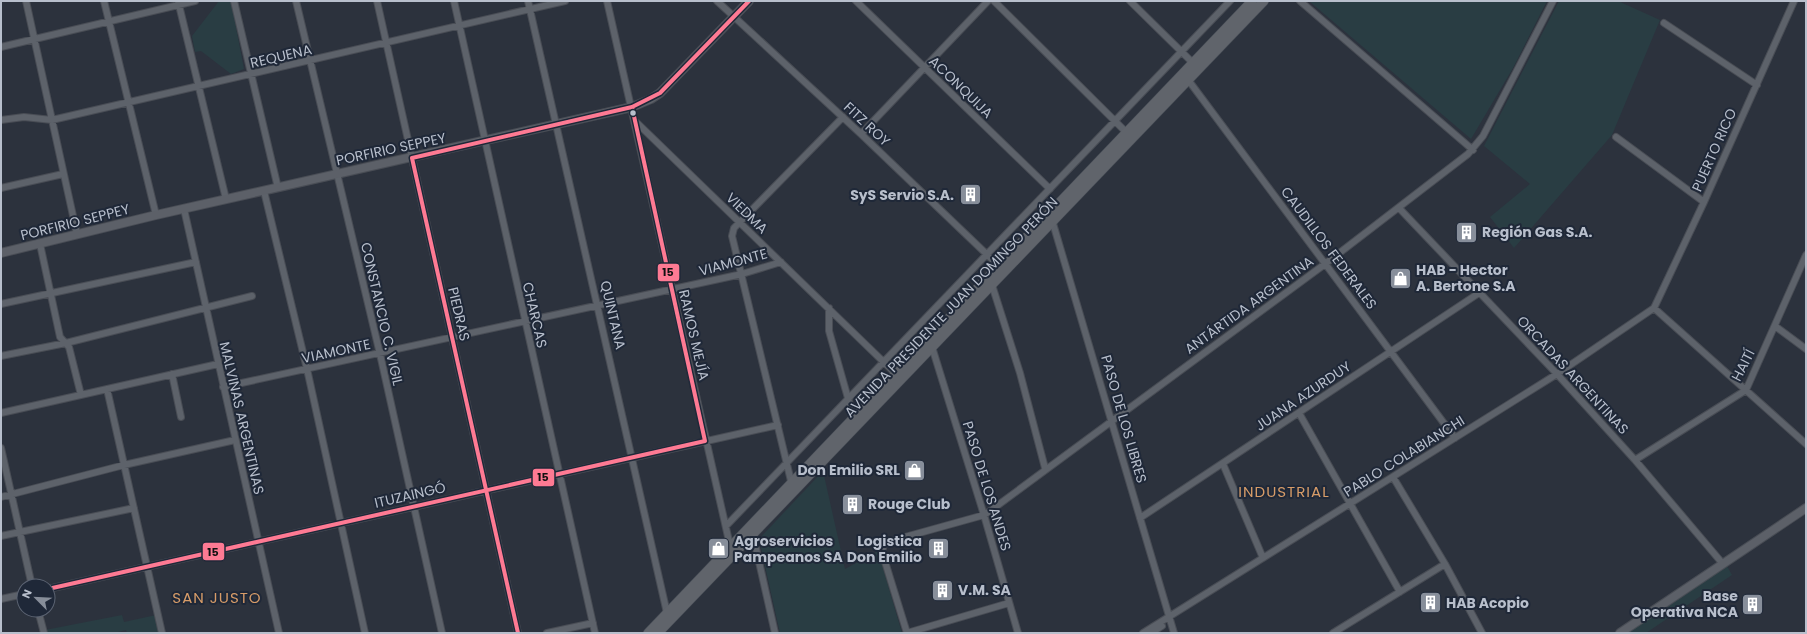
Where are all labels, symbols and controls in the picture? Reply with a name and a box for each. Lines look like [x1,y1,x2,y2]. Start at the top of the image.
street label: REQUENA [248,39,314,73]
street label: ACONQUIJA [925,51,997,123]
street label: FITZ ROY [839,97,895,151]
street label: PUERTO RICO [1687,105,1741,195]
unlabelled marker [628,108,638,118]
street label: PORFIRIO SEPPEY [334,128,448,170]
building icon: SyS Servio S.A. [957,182,983,208]
street label: CAUDILLOS FEDERALES [1276,183,1382,313]
place label: SyS Servio S.A. [850,185,954,205]
street label: VIEDMA [722,188,772,238]
street label: AVENIDA PRESIDENTE JUAN DOMINGO PERÓN [840,192,1062,422]
street label: PORFIRIO SEPPEY [18,199,132,245]
building icon: Región Gas S.A. [1453,219,1479,245]
place label: Región Gas S.A. [1482,222,1593,242]
street label: CONSTANCIO C. VIGIL [356,240,408,388]
street label: VIAMONTE [697,243,769,281]
street label: ANTÁRTIDA ARGENTINA [1180,251,1318,359]
place label: HAB - Hector A. Bertone S.A [1416,260,1516,296]
line badge: 15 [657,263,680,282]
text: 15 [662,264,674,280]
shop icon: HAB - Hector A. Bertone S.A [1387,265,1413,291]
street label: QUINTANA [595,279,631,351]
street label: CHARCAS [518,280,552,350]
street label: PIEDRAS [443,285,475,343]
street label: RAMOS MEJÍA [674,288,714,382]
street label: ORCADAS ARGENTINAS [1513,311,1633,439]
street label: VIAMONTE [300,334,372,368]
street label: MALVINAS ARGENTINAS [215,340,269,496]
street label: HAITÍ [1726,345,1760,385]
street label: PASO DE LOS LIBRES [1096,353,1152,485]
street label: JUANA AZURDUY [1251,356,1355,436]
street label: PABLO COLABIANCHI [1340,411,1468,501]
street label: PASO DE LOS ANDES [958,419,1016,553]
shop icon: Don Emilio SRL [902,457,928,483]
place label: Don Emilio SRL [797,460,900,480]
line badge: 15 [532,468,555,487]
text: 15 [537,469,549,485]
street label: ITUZAINGÓ [372,477,448,513]
district label: INDUSTRIAL [1238,481,1330,502]
building icon: Rouge Club [840,491,866,517]
place label: Rouge Club [868,494,951,514]
place label: Agroservicios Pampeanos SA [734,531,843,567]
place label: Logistica Don Emilio [847,531,922,567]
shop icon: Agroservicios Pampeanos SA [705,536,731,562]
building icon: Logistica Don Emilio [925,536,951,562]
line badge: 15 [202,542,225,561]
text: 15 [207,544,219,560]
building icon: V.M. SA [929,577,955,603]
north arrow [16,578,56,618]
place label: V.M. SA [958,580,1012,600]
place label: Base Operativa NCA [1631,586,1739,622]
text: N [18,587,36,601]
district label: SAN JUSTO [172,587,262,608]
building icon: HAB Acopio [1418,590,1444,616]
building icon: Base Operativa NCA [1740,591,1766,617]
place label: HAB Acopio [1446,593,1529,613]

